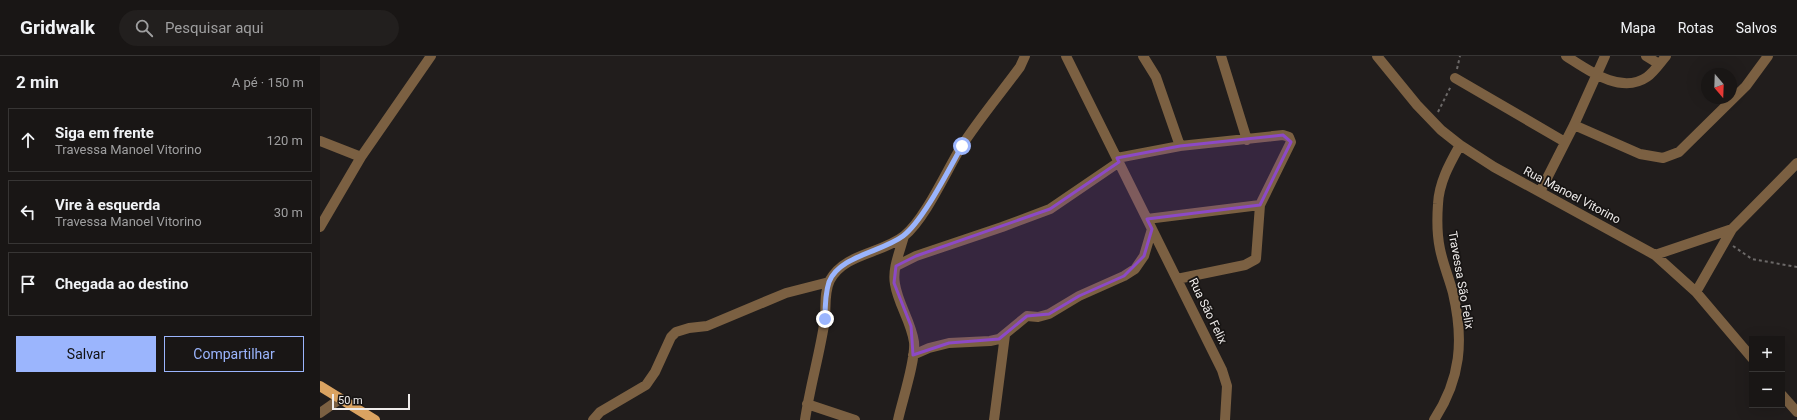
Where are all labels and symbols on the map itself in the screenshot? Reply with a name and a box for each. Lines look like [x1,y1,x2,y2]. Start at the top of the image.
north arrow [1701,68,1737,104]
route start [953,137,971,155]
street label: Rua Manoel Vitorino [1521,163,1623,227]
street label: Travessa São Felix [1445,230,1477,330]
street label: Rua São Felix [1186,276,1230,346]
route end [816,310,834,328]
scale bar [332,392,410,411]

